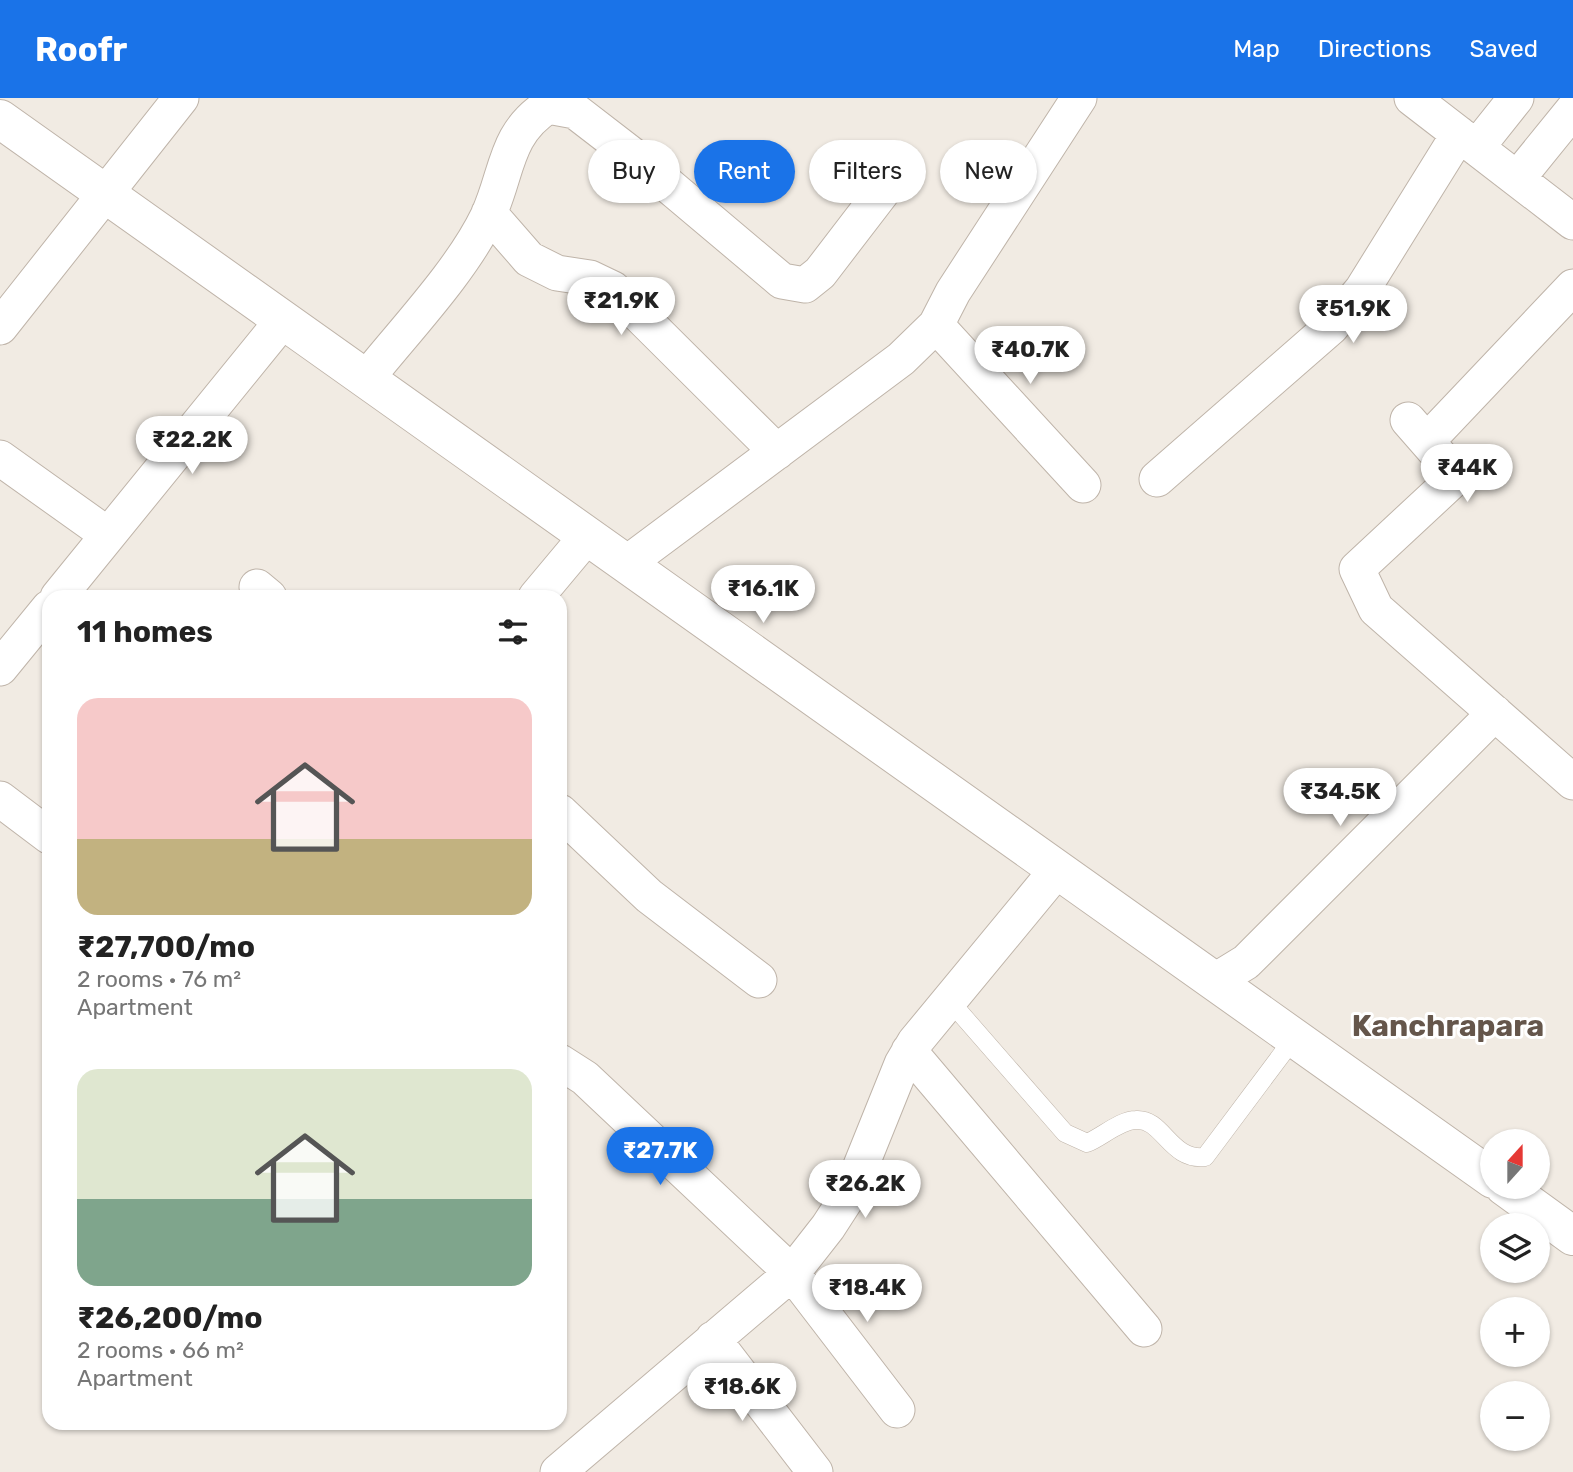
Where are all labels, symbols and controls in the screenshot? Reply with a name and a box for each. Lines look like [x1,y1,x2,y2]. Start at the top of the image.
text: Roofr [35,30,127,69]
text: Map [1233,35,1280,63]
text: Directions [1318,35,1431,63]
text: Saved [1469,35,1538,63]
chip: Buy [588,140,680,203]
chip: Rent [694,140,795,203]
chip: Filters [809,140,926,203]
chip: New [940,140,1037,203]
pin: ₹21.9K [564,278,678,337]
text: ₹21.9K [583,286,659,314]
pin: ₹51.9K [1296,286,1410,345]
text: ₹51.9K [1315,294,1391,322]
pin: ₹40.7K [973,327,1087,386]
text: ₹40.7K [990,335,1070,363]
pin: ₹22.2K [135,416,249,476]
text: ₹22.2K [152,425,232,453]
pin: ₹44K [1426,444,1508,504]
text: ₹44K [1437,453,1497,481]
pin: ₹16.1K [706,566,820,625]
text: ₹16.1K [727,574,799,602]
icon: filters [494,613,532,651]
text: 11 homes [77,614,213,650]
icon: home [242,744,368,870]
pin: ₹34.5K [1283,768,1397,828]
text: ₹34.5K [1299,777,1381,805]
text: ₹27,700/mo [77,929,255,965]
text: 2 rooms · 76 m² [77,965,241,993]
text: Apartment [77,993,193,1021]
district label: Kanchrapara [1352,1008,1544,1044]
icon: home [242,1115,368,1241]
pin: ₹27.7K [603,1128,717,1187]
north arrow [1480,1129,1550,1199]
map controls [1480,1129,1550,1451]
text: ₹27.7K [623,1136,697,1164]
pin: ₹26.2K [808,1160,922,1220]
text: ₹26.2K [825,1169,905,1197]
button: layers [1480,1213,1550,1283]
pin: ₹18.4K [810,1264,924,1324]
text: ₹18.4K [828,1273,906,1301]
button: + [1480,1297,1550,1367]
text: ₹26,200/mo [77,1300,262,1336]
text: 2 rooms · 66 m² [77,1336,244,1364]
text: Apartment [77,1364,193,1392]
pin: ₹18.6K [685,1364,799,1423]
text: ₹18.6K [703,1372,781,1400]
button: − [1480,1381,1550,1451]

